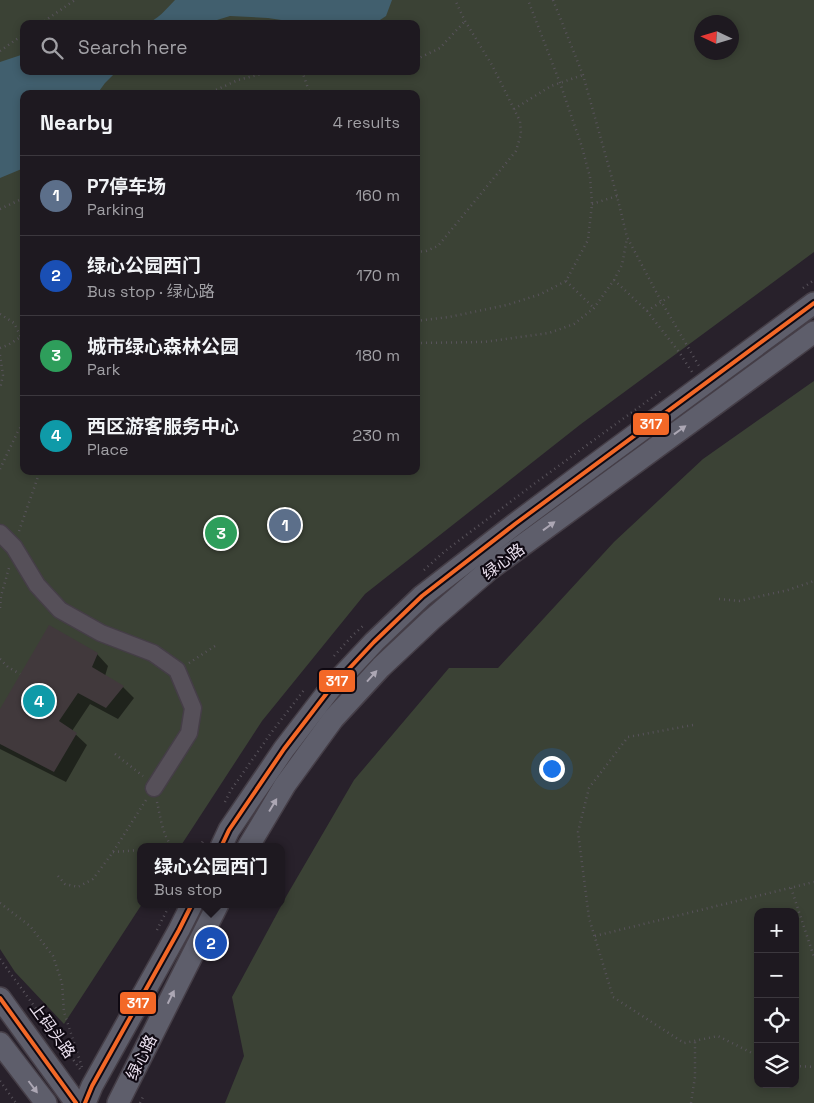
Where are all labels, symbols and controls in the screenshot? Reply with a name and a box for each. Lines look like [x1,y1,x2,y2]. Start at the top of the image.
north arrow [694,15,739,60]
search box [20,20,420,75]
icon: search [38,34,66,62]
text: Search here [78,35,188,60]
text: Nearby [40,109,113,136]
text: 4 results [333,112,400,133]
text: P7停车场 [87,174,166,199]
text: 1 [52,185,60,206]
text: 160 m [355,185,400,206]
text: Parking [87,199,144,220]
text: 绿心公园西门 [87,253,201,278]
text: 2 [51,265,61,286]
text: 170 m [356,265,400,286]
text: Bus stop · 绿心路 [87,281,215,302]
text: 城市绿心森林公园 [87,334,239,359]
text: 3 [51,345,61,366]
text: 180 m [355,345,400,366]
text: Park [87,359,120,380]
line badge: 317 [632,412,670,436]
text: 西区游客服务中心 [87,414,239,439]
text: 317 [640,415,662,433]
text: 4 [51,425,61,446]
text: 230 m [353,425,400,446]
one-way arrow [673,425,687,435]
text: Place [87,439,129,460]
pin: 1 [269,506,301,544]
pin: 3 [205,514,237,552]
one-way arrow [542,521,556,531]
street label: 绿心路 [478,539,529,584]
line badge: 317 [318,669,356,693]
one-way arrow [366,671,378,683]
text: 317 [326,672,348,690]
pin: 4 [23,682,55,720]
your location [539,756,565,782]
one-way arrow [269,799,278,812]
popup [137,843,285,908]
text: 绿心公园西门 [154,854,268,879]
text: Bus stop [154,879,222,900]
map controls [754,908,799,1088]
button: + [754,908,799,953]
pin: 2 [195,924,227,962]
button: − [754,953,799,998]
one-way arrow [167,989,175,1004]
line badge: 317 [119,991,157,1015]
text: 317 [127,994,149,1012]
street label: 上码头路 [25,998,80,1062]
button: locate [754,998,799,1043]
street label: 绿心路 [121,1031,161,1083]
button: layers [754,1043,799,1088]
one-way arrow [28,1080,39,1093]

